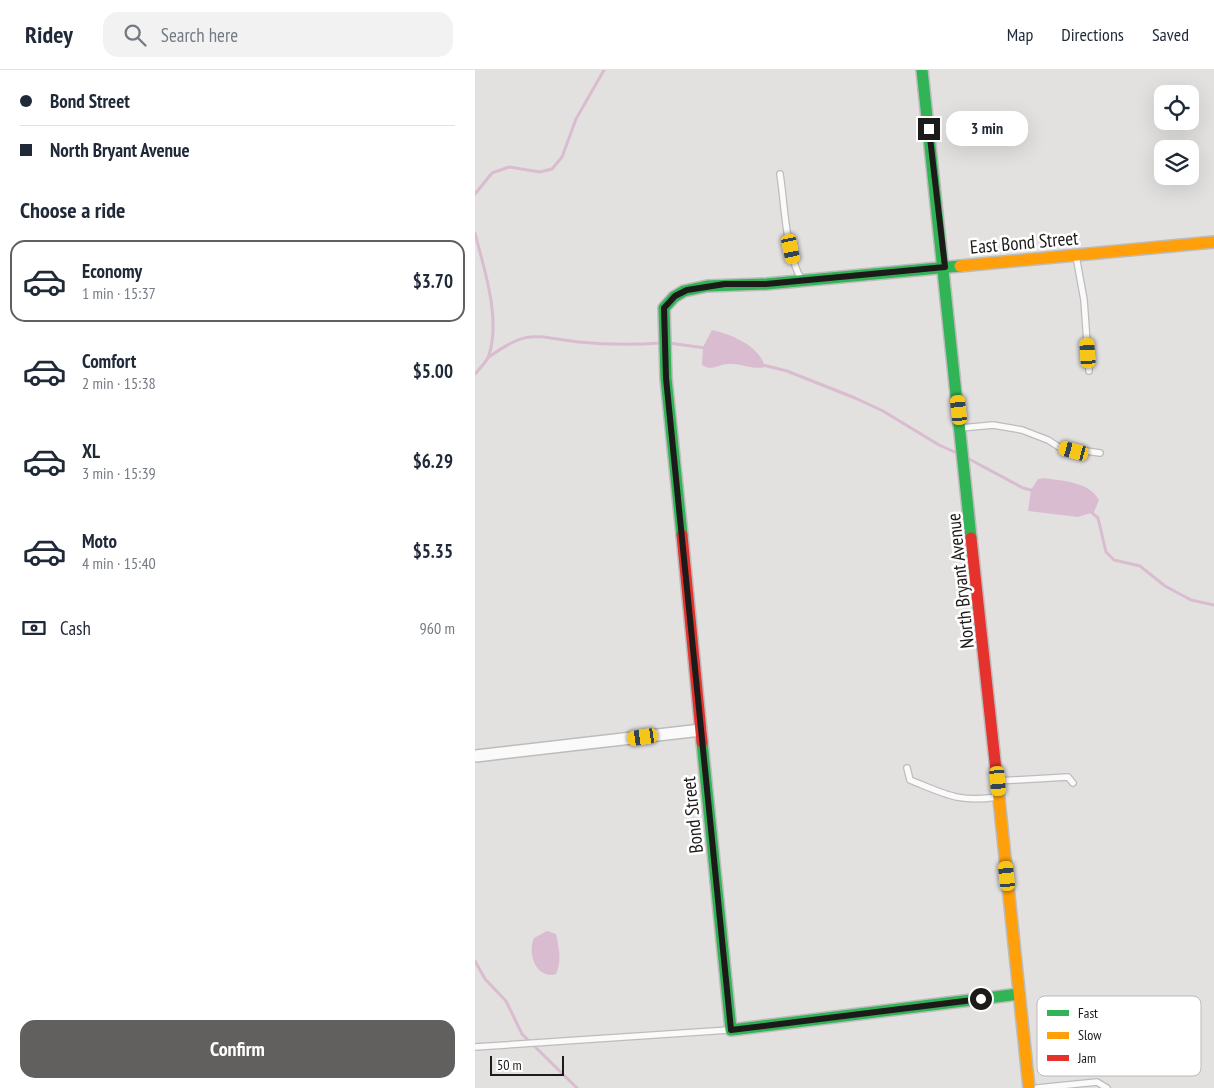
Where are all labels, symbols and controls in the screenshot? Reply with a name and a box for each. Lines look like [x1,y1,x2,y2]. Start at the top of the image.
search box [103,12,453,57]
text: Ridey [25,19,73,50]
icon: search [121,21,149,49]
text: Search here [161,23,238,47]
text: Map [1007,23,1033,46]
text: Directions [1061,23,1124,46]
text: Saved [1152,23,1189,46]
map controls [1154,85,1199,185]
button: locate [1154,85,1199,130]
text: Bond Street [50,89,130,113]
callout: 3 min [947,112,1029,146]
route end [918,118,940,140]
text: 3 min [971,118,1003,138]
text: North Bryant Avenue [50,138,190,162]
button: layers [1154,140,1199,185]
text: Choose a ride [20,196,125,224]
street label: East Bond Street [969,225,1080,259]
car [780,233,801,265]
icon: car [22,259,67,304]
text: Economy [82,259,142,283]
text: $3.70 [413,269,453,293]
text: 1 min · 15:37 [82,283,156,303]
car [1079,338,1096,368]
icon: car [22,349,67,394]
text: Comfort [82,349,136,373]
text: $5.00 [413,359,453,383]
text: 2 min · 15:38 [82,373,156,393]
car [949,394,968,426]
icon: car [22,439,67,484]
text: XL [82,439,100,463]
car [1057,440,1090,462]
text: $6.29 [413,449,453,473]
text: 3 min · 15:39 [82,463,156,483]
street label: North Bryant Avenue [941,512,979,650]
icon: car [22,529,67,574]
text: Moto [82,529,117,553]
text: $5.35 [413,539,453,563]
text: 4 min · 15:40 [82,553,156,573]
icon: cash [20,614,48,642]
text: Cash [60,616,91,640]
text: 960 m [420,618,455,638]
car [627,727,658,747]
car [989,765,1006,797]
street label: Bond Street [676,775,708,855]
car [997,860,1016,892]
route start [970,988,992,1010]
legend [1037,996,1201,1076]
text: Fast [1078,1004,1098,1022]
button: Confirm [20,1020,455,1078]
text: Slow [1078,1026,1102,1044]
text: Jam [1077,1049,1096,1067]
scale bar [490,1053,564,1076]
text: 50 m [497,1056,522,1074]

